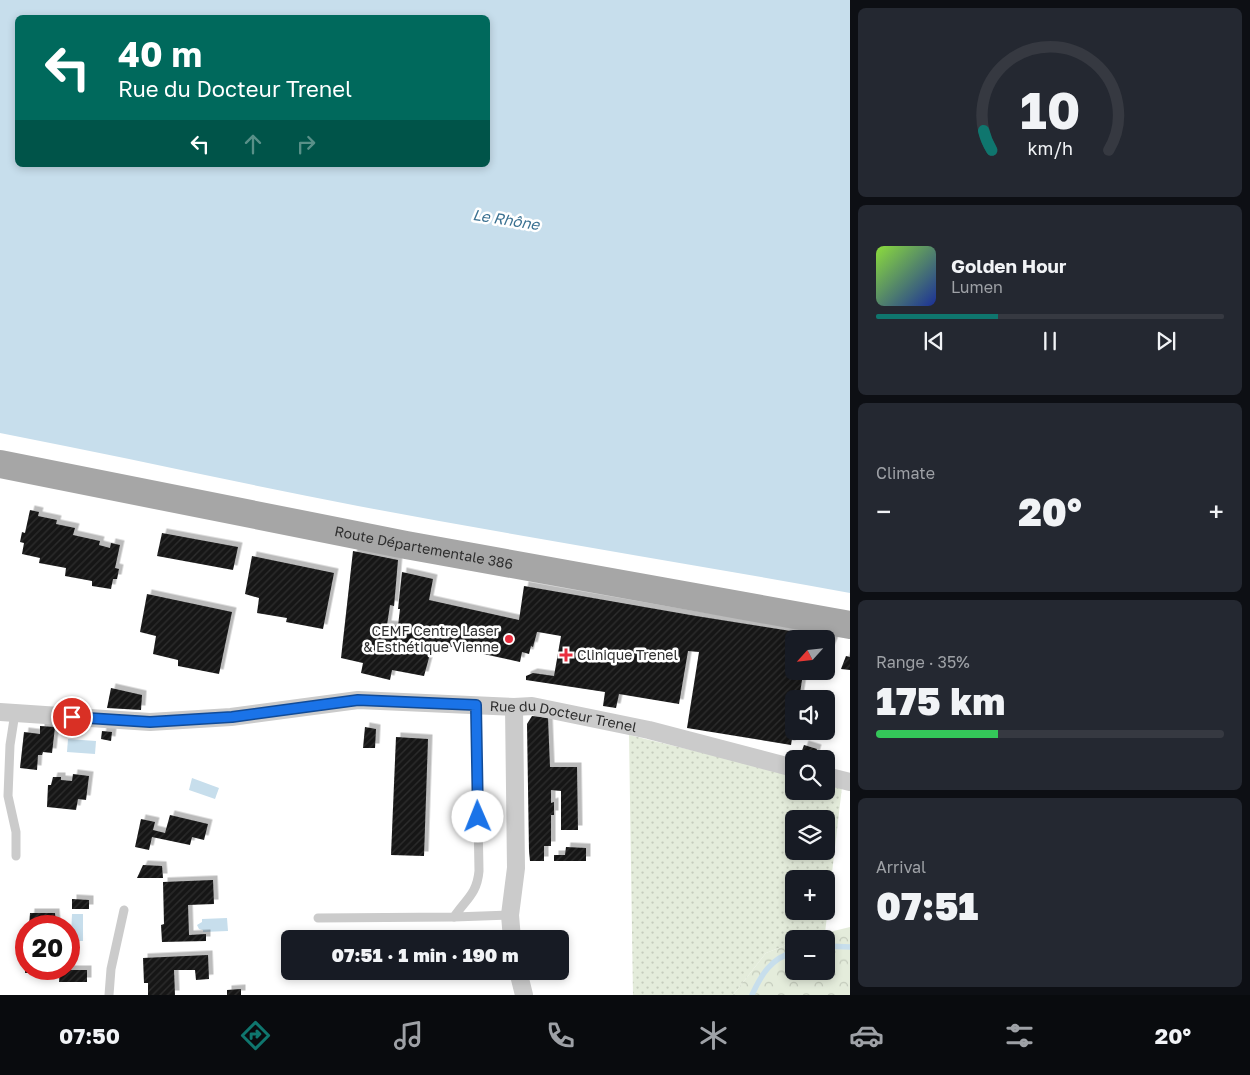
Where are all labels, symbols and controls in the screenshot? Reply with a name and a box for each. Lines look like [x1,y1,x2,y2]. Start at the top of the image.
text: 40 m [118,33,202,75]
icon: left [35,35,100,100]
text: Rue du Docteur Trenel [118,75,352,102]
text: 10 [1020,78,1080,140]
icon: left [186,130,214,158]
icon: ahead [239,130,267,158]
icon: right [292,130,320,158]
text: km/h [1027,137,1073,159]
water label: Le Rhône [472,205,542,233]
text: Golden Hour [951,254,1066,277]
text: Lumen [951,277,1003,297]
icon: previous [920,327,948,355]
icon: pause [1036,327,1064,355]
icon: next [1152,327,1180,355]
text: Climate [876,463,935,483]
text: 20° [1018,489,1082,534]
text: − [876,495,891,528]
text: + [1209,495,1224,528]
street label: Route Départementale 386 [333,522,514,572]
place label: CEMF Centre Laser & Esthétique Vienne [363,622,500,655]
north arrow [785,630,835,680]
map controls [785,630,835,980]
marker: CEMF Centre Laser & Esthétique Vienne [503,633,515,645]
place label: Clinique Trenel [577,646,678,663]
marker: Clinique Trenel [559,648,573,662]
text: Range · 35% [876,652,970,672]
text: 175 km [876,678,1005,723]
button: sound [785,690,835,740]
pin [51,696,93,738]
street label: Rue du Docteur Trenel [489,697,638,735]
icon: arrive [58,703,86,731]
button: search [785,750,835,800]
position arrow [451,790,503,842]
button: layers [785,810,835,860]
text: Arrival [876,857,926,877]
button: + [785,870,835,920]
text: 07:51 [876,883,978,928]
speed limit sign: 20 [15,915,80,980]
button: − [785,930,835,980]
text: 07:51 · 1 min · 190 m [331,943,519,966]
icon: directions [238,1018,273,1053]
icon: music [391,1018,426,1053]
icon: phone [543,1018,578,1053]
icon: climate [696,1018,731,1053]
icon: car [849,1018,884,1053]
icon: filters [1002,1018,1037,1053]
text: 07:50 [59,1022,120,1049]
text: 20° [1155,1022,1191,1049]

